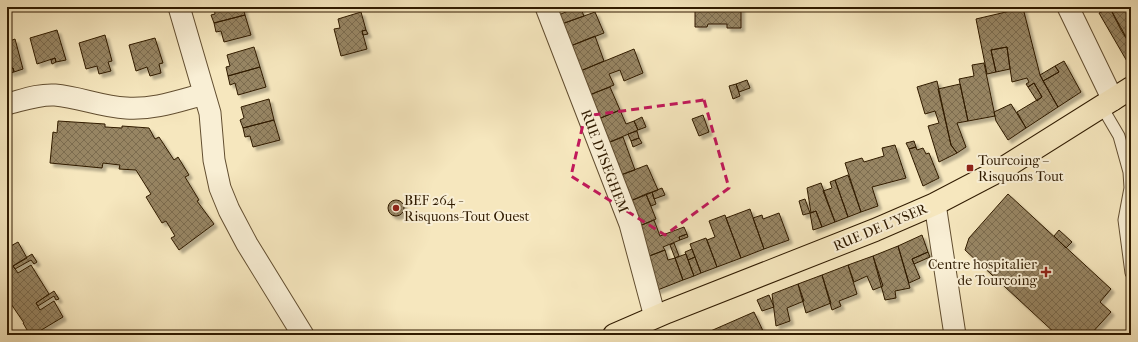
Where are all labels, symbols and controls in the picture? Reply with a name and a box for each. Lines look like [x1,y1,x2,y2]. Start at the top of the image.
street label: RUE D'ISEGHEM [577,107,632,215]
place label: Tourcoing – Risquons Tout [978,152,1064,185]
marker: Tourcoing – Risquons Tout [965,163,975,173]
place label: BEF 264 - Risquons-Tout Ouest [404,192,530,225]
street label: RUE DE L'YSER [831,200,931,255]
marker: BEF 264 - Risquons-Tout Ouest [391,203,401,213]
place label: Centre hospitalier de Tourcoing [928,256,1038,289]
marker: Centre hospitalier de Tourcoing [1040,266,1052,278]

